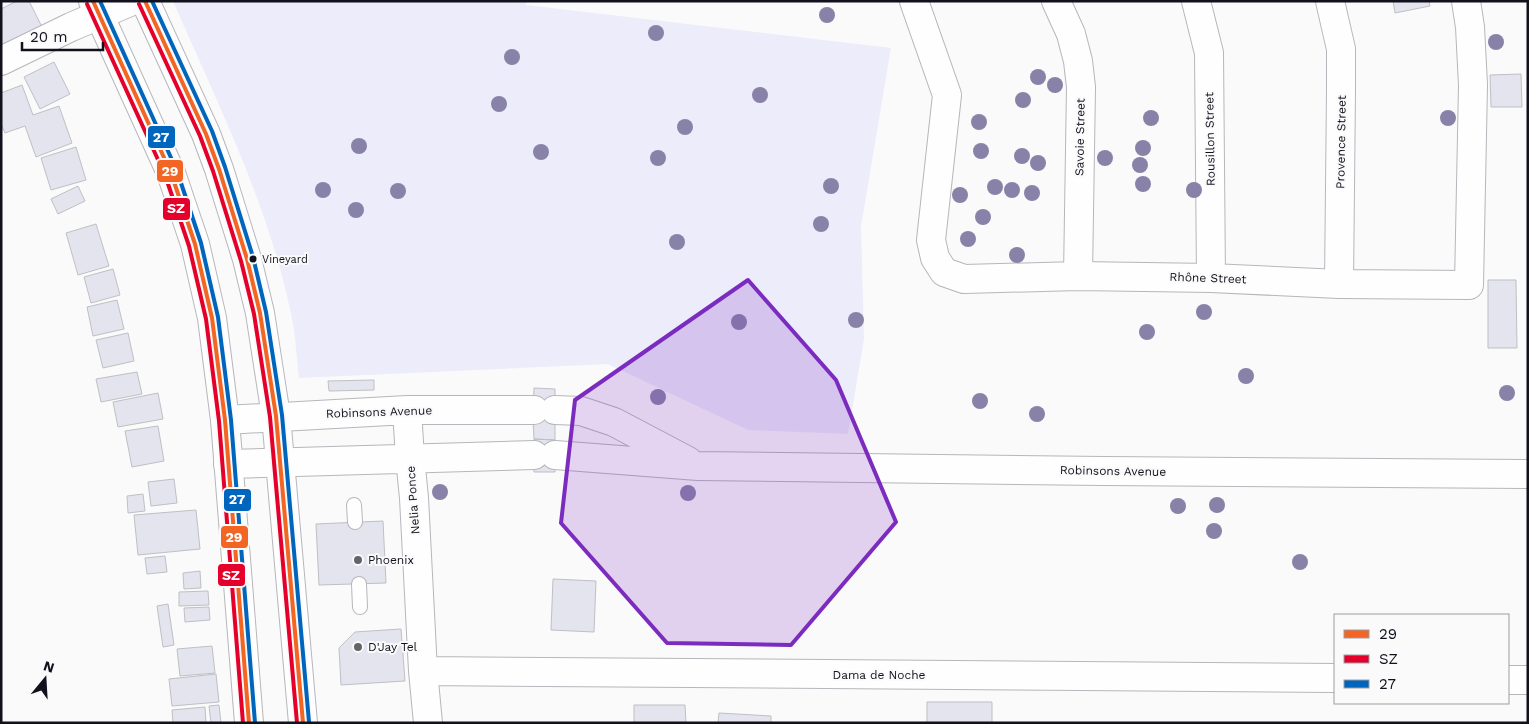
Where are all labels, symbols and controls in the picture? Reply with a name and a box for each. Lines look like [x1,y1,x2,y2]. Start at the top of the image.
scale bar [22,20,104,52]
text: 20 m [30,28,68,46]
street label: Rousillon Street [1202,92,1218,186]
street label: Provence Street [1333,95,1349,189]
street label: Savoie Street [1072,98,1088,176]
line badge: 27 [147,125,176,149]
text: 27 [153,129,170,145]
line badge: 29 [156,159,184,183]
text: 29 [162,163,178,179]
line badge: SZ [162,197,191,221]
text: SZ [167,200,185,216]
place label: Vineyard [262,253,308,266]
marker: Vineyard [248,254,258,264]
street label: Rhône Street [1169,270,1247,286]
street label: Robinsons Avenue [326,403,433,421]
street label: Robinsons Avenue [1060,463,1166,479]
street label: Nelia Ponce [404,465,422,535]
line badge: 27 [223,488,252,512]
text: 27 [229,491,246,507]
line badge: 29 [220,525,249,549]
text: 29 [226,529,242,545]
place label: Phoenix [368,553,414,567]
marker: Phoenix [352,554,364,566]
line badge: SZ [217,563,246,587]
text: SZ [222,567,240,583]
legend [1334,614,1509,704]
text: 29 [1379,625,1397,643]
place label: D'Jay Tel [368,640,418,654]
marker: D'Jay Tel [352,641,364,653]
text: SZ [1379,650,1398,668]
north arrow [20,654,70,704]
text: N [42,657,56,676]
street label: Dama de Noche [832,668,926,682]
text: 27 [1379,675,1396,693]

